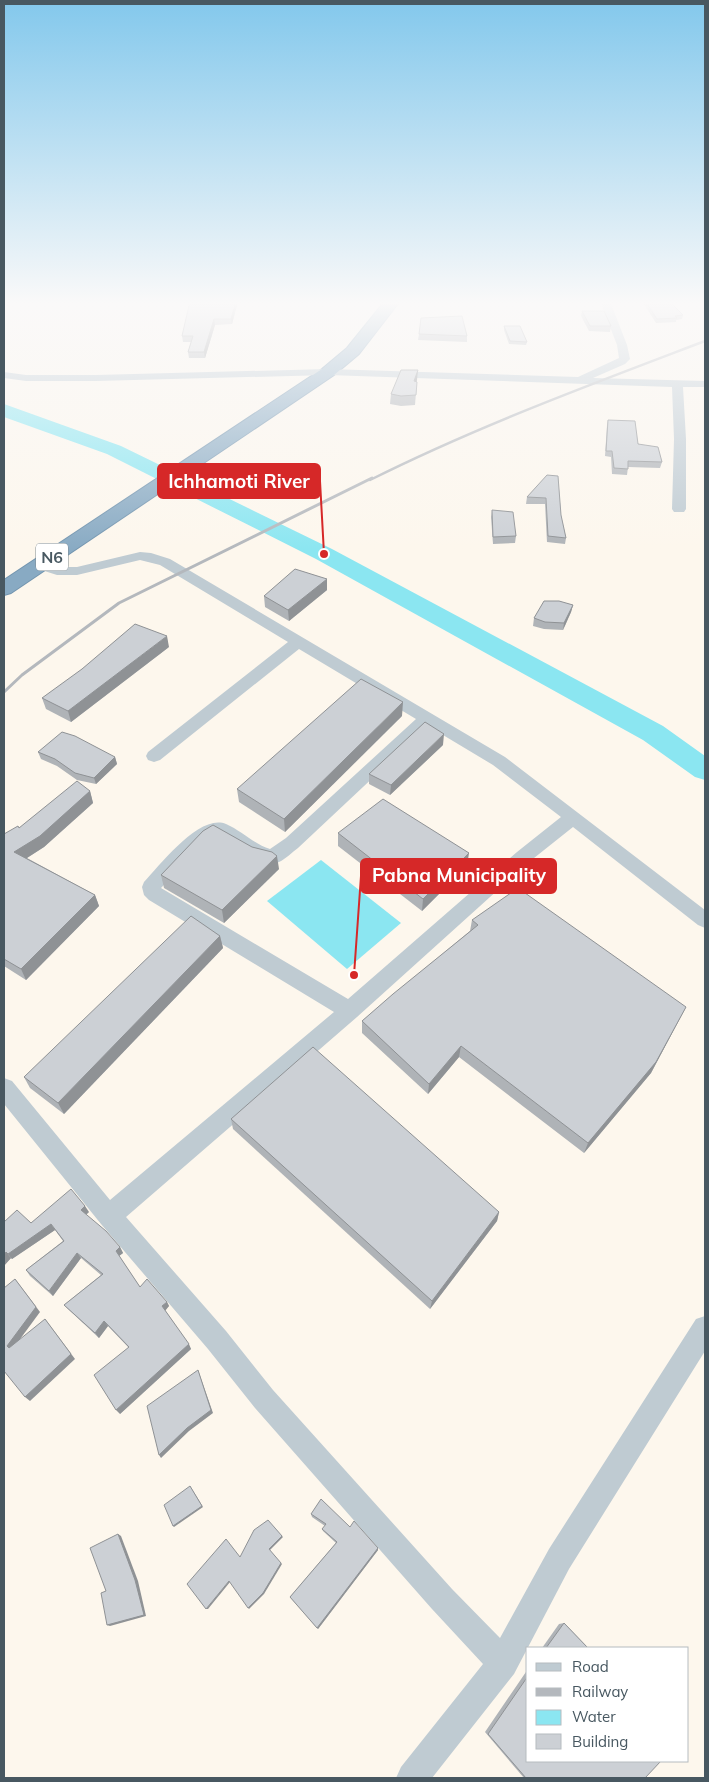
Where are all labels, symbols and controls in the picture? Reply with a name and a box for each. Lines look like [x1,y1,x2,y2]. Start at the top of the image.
callout: Ichhamoti River [158,464,320,498]
text: Ichhamoti River [168,469,310,493]
road number: N6 [36,544,68,570]
callout: Pabna Municipality [361,859,556,893]
text: Pabna Municipality [372,863,547,887]
legend [526,1647,689,1762]
text: Road [572,1657,609,1676]
text: Railway [572,1682,628,1701]
text: Water [572,1707,616,1726]
text: Building [572,1732,628,1751]

